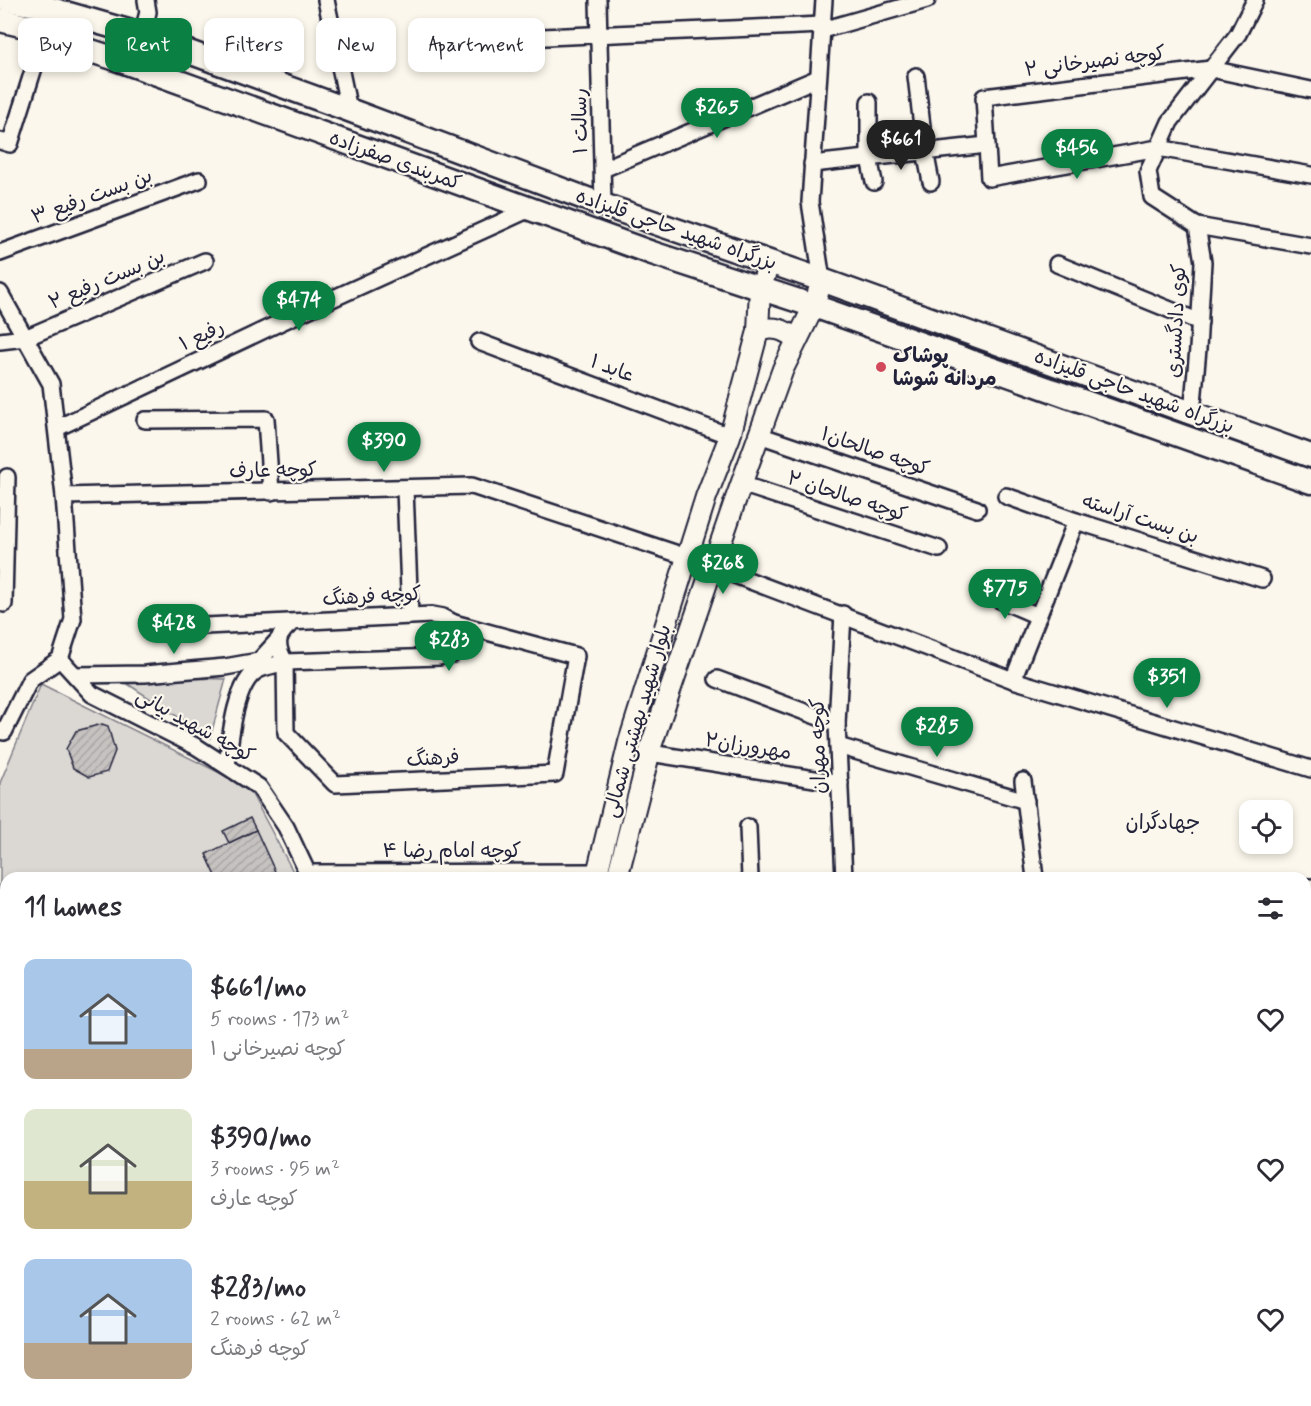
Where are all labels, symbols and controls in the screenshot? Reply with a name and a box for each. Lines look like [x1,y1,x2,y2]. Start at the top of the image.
chip: Buy [18,18,93,72]
chip: Rent [105,18,192,72]
chip: Filters [204,18,304,72]
chip: New [316,18,396,72]
chip: Apartment [408,18,545,72]
street label: کوچه نصیرخانی ۲ [1023,40,1167,84]
street label: رسالت ۱ [567,88,595,154]
pin: $265 [681,88,753,139]
text: $265 [695,94,739,121]
pin: $661 [865,120,937,171]
street label: کمربندی صفرزاده [325,125,465,197]
text: $661 [881,126,921,153]
pin: $456 [1041,129,1113,180]
text: $456 [1055,135,1099,162]
street label: بن بست رفیع ۳ [28,163,156,231]
street label: بزرگراه شهید حاجی قلیزاده [572,183,780,277]
street label: بن بست رفیع ۲ [45,243,169,317]
street label: کوی دادگستری [1161,263,1193,379]
pin: $474 [263,281,335,332]
text: $474 [276,287,322,314]
street label: رفیع ۱ [175,314,229,358]
place label: پوشاک مردانه شوشا [893,343,997,393]
street label: بزرگراه شهید حاجی قلیزاده [1030,343,1238,441]
street label: عابد ۱ [586,348,638,390]
marker: پوشاک مردانه شوشا [874,360,888,374]
street label: کوچه صالحان۱ [817,421,933,483]
pin: $390 [348,422,420,473]
text: $390 [362,428,406,455]
street label: کوچه عارف [229,457,317,485]
street label: کوچه صالحان ۲ [784,465,910,529]
street label: بن بست آراسته [1078,487,1202,551]
pin: $268 [687,544,759,595]
text: $268 [701,550,745,577]
pin: $775 [969,569,1041,620]
text: $775 [982,575,1028,602]
street label: کوچه فرهنگ [322,581,422,613]
pin: $428 [138,604,210,655]
text: $428 [152,610,196,637]
pin: $283 [413,621,485,672]
street label: بلوار شهید بهشتی شمالی [598,621,678,821]
text: $283 [429,627,469,654]
pin: $351 [1131,658,1203,709]
text: $351 [1147,664,1187,691]
street label: کوچه شهید بیانی [131,682,259,770]
street label: کوچه مهران [805,698,833,794]
pin: $285 [901,707,973,758]
text: $285 [915,713,959,740]
street label: مهرورزان۲ [703,727,793,767]
street label: فرهنگ [406,744,460,774]
map controls [1239,800,1293,854]
button: locate [1239,800,1293,854]
district label: جهادگران [1126,809,1200,837]
street label: کوچه امام رضا ۴ [383,838,521,865]
text: 11 homes [24,891,122,925]
icon: filters [1254,892,1287,925]
text: $661/mo [210,972,306,1006]
icon: home [72,983,144,1055]
icon: heart [1254,1003,1287,1036]
text: 5 rooms · 173 m² [210,1006,349,1033]
text: کوچه نصیرخانی ۱ [210,1036,346,1063]
text: $390/mo [210,1122,311,1156]
icon: home [72,1133,144,1205]
icon: heart [1254,1153,1287,1186]
text: 3 rooms · 95 m² [210,1156,340,1183]
text: کوچه عارف [210,1186,298,1213]
text: $283/mo [210,1272,306,1306]
icon: home [72,1283,144,1355]
icon: heart [1254,1303,1287,1336]
text: 2 rooms · 62 m² [210,1306,341,1333]
text: کوچه فرهنگ [210,1336,309,1363]

